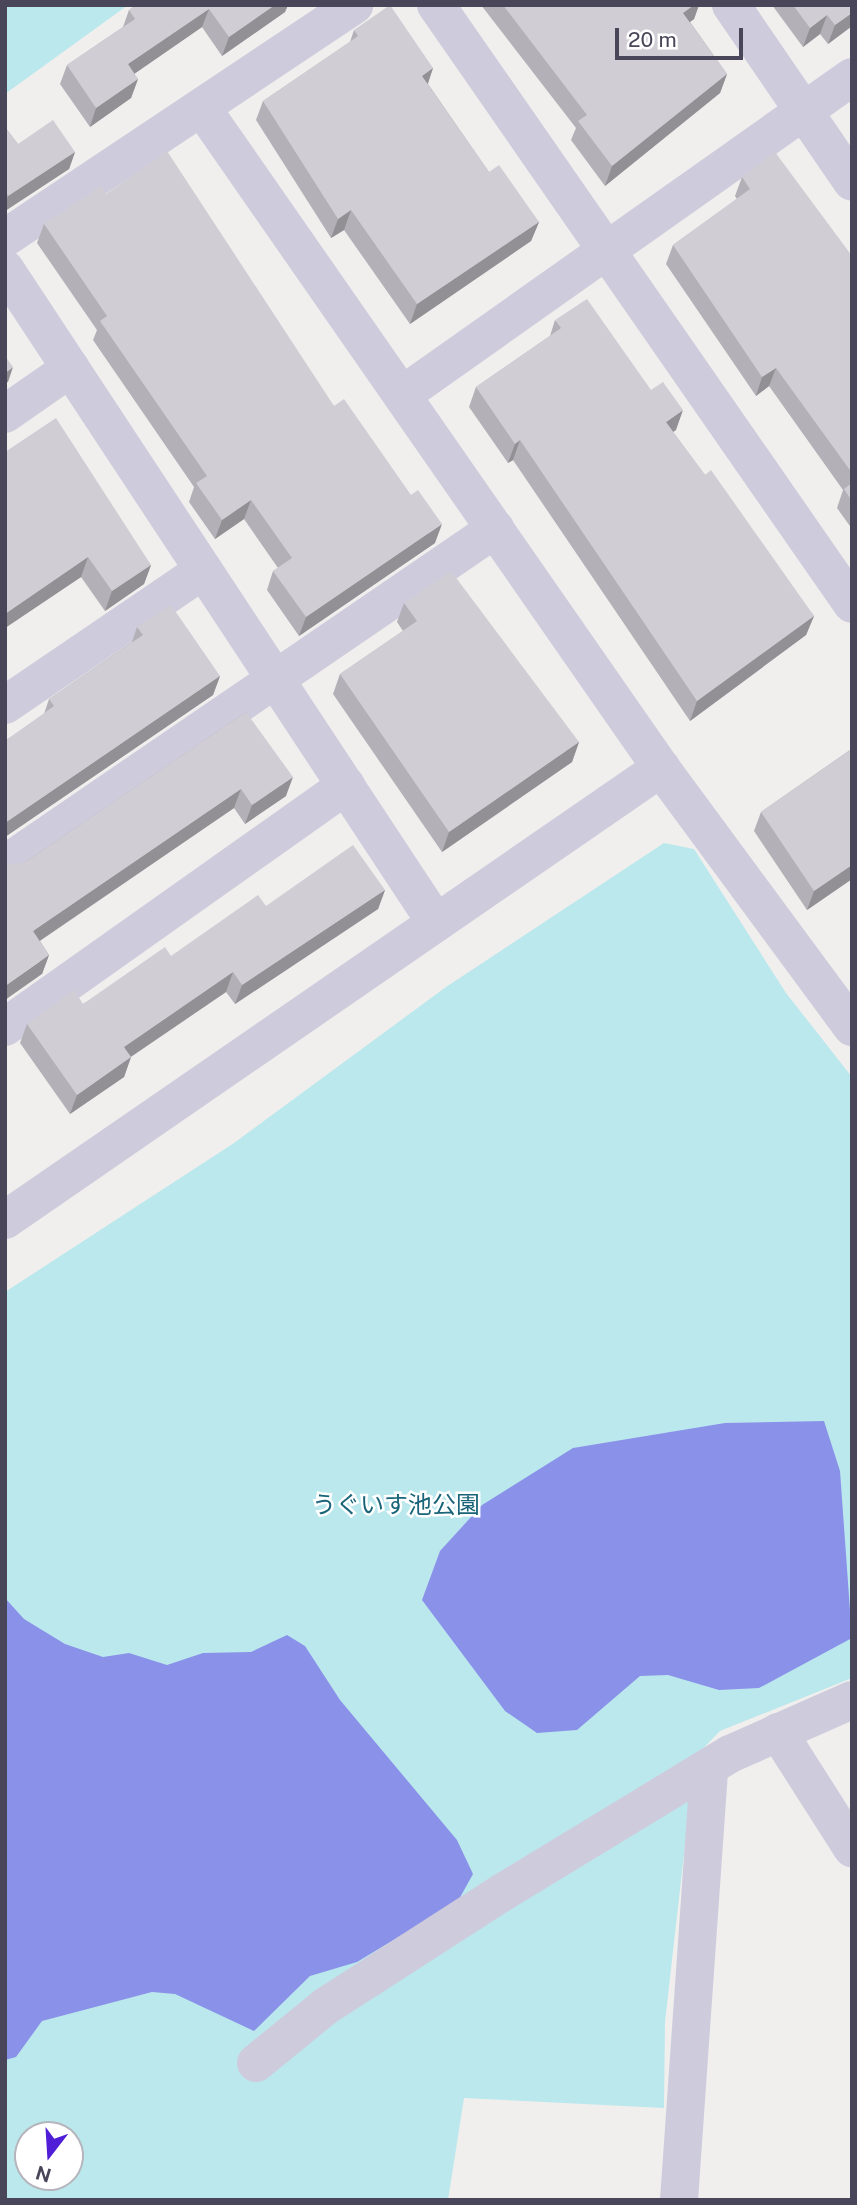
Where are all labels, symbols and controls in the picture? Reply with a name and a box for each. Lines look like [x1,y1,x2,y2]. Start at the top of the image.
scale bar [619,14,747,58]
text: 20 m [628,27,677,52]
park label: うぐいす池公園 [312,1491,480,1519]
north arrow [14,2121,84,2191]
text: N [33,2161,54,2187]

